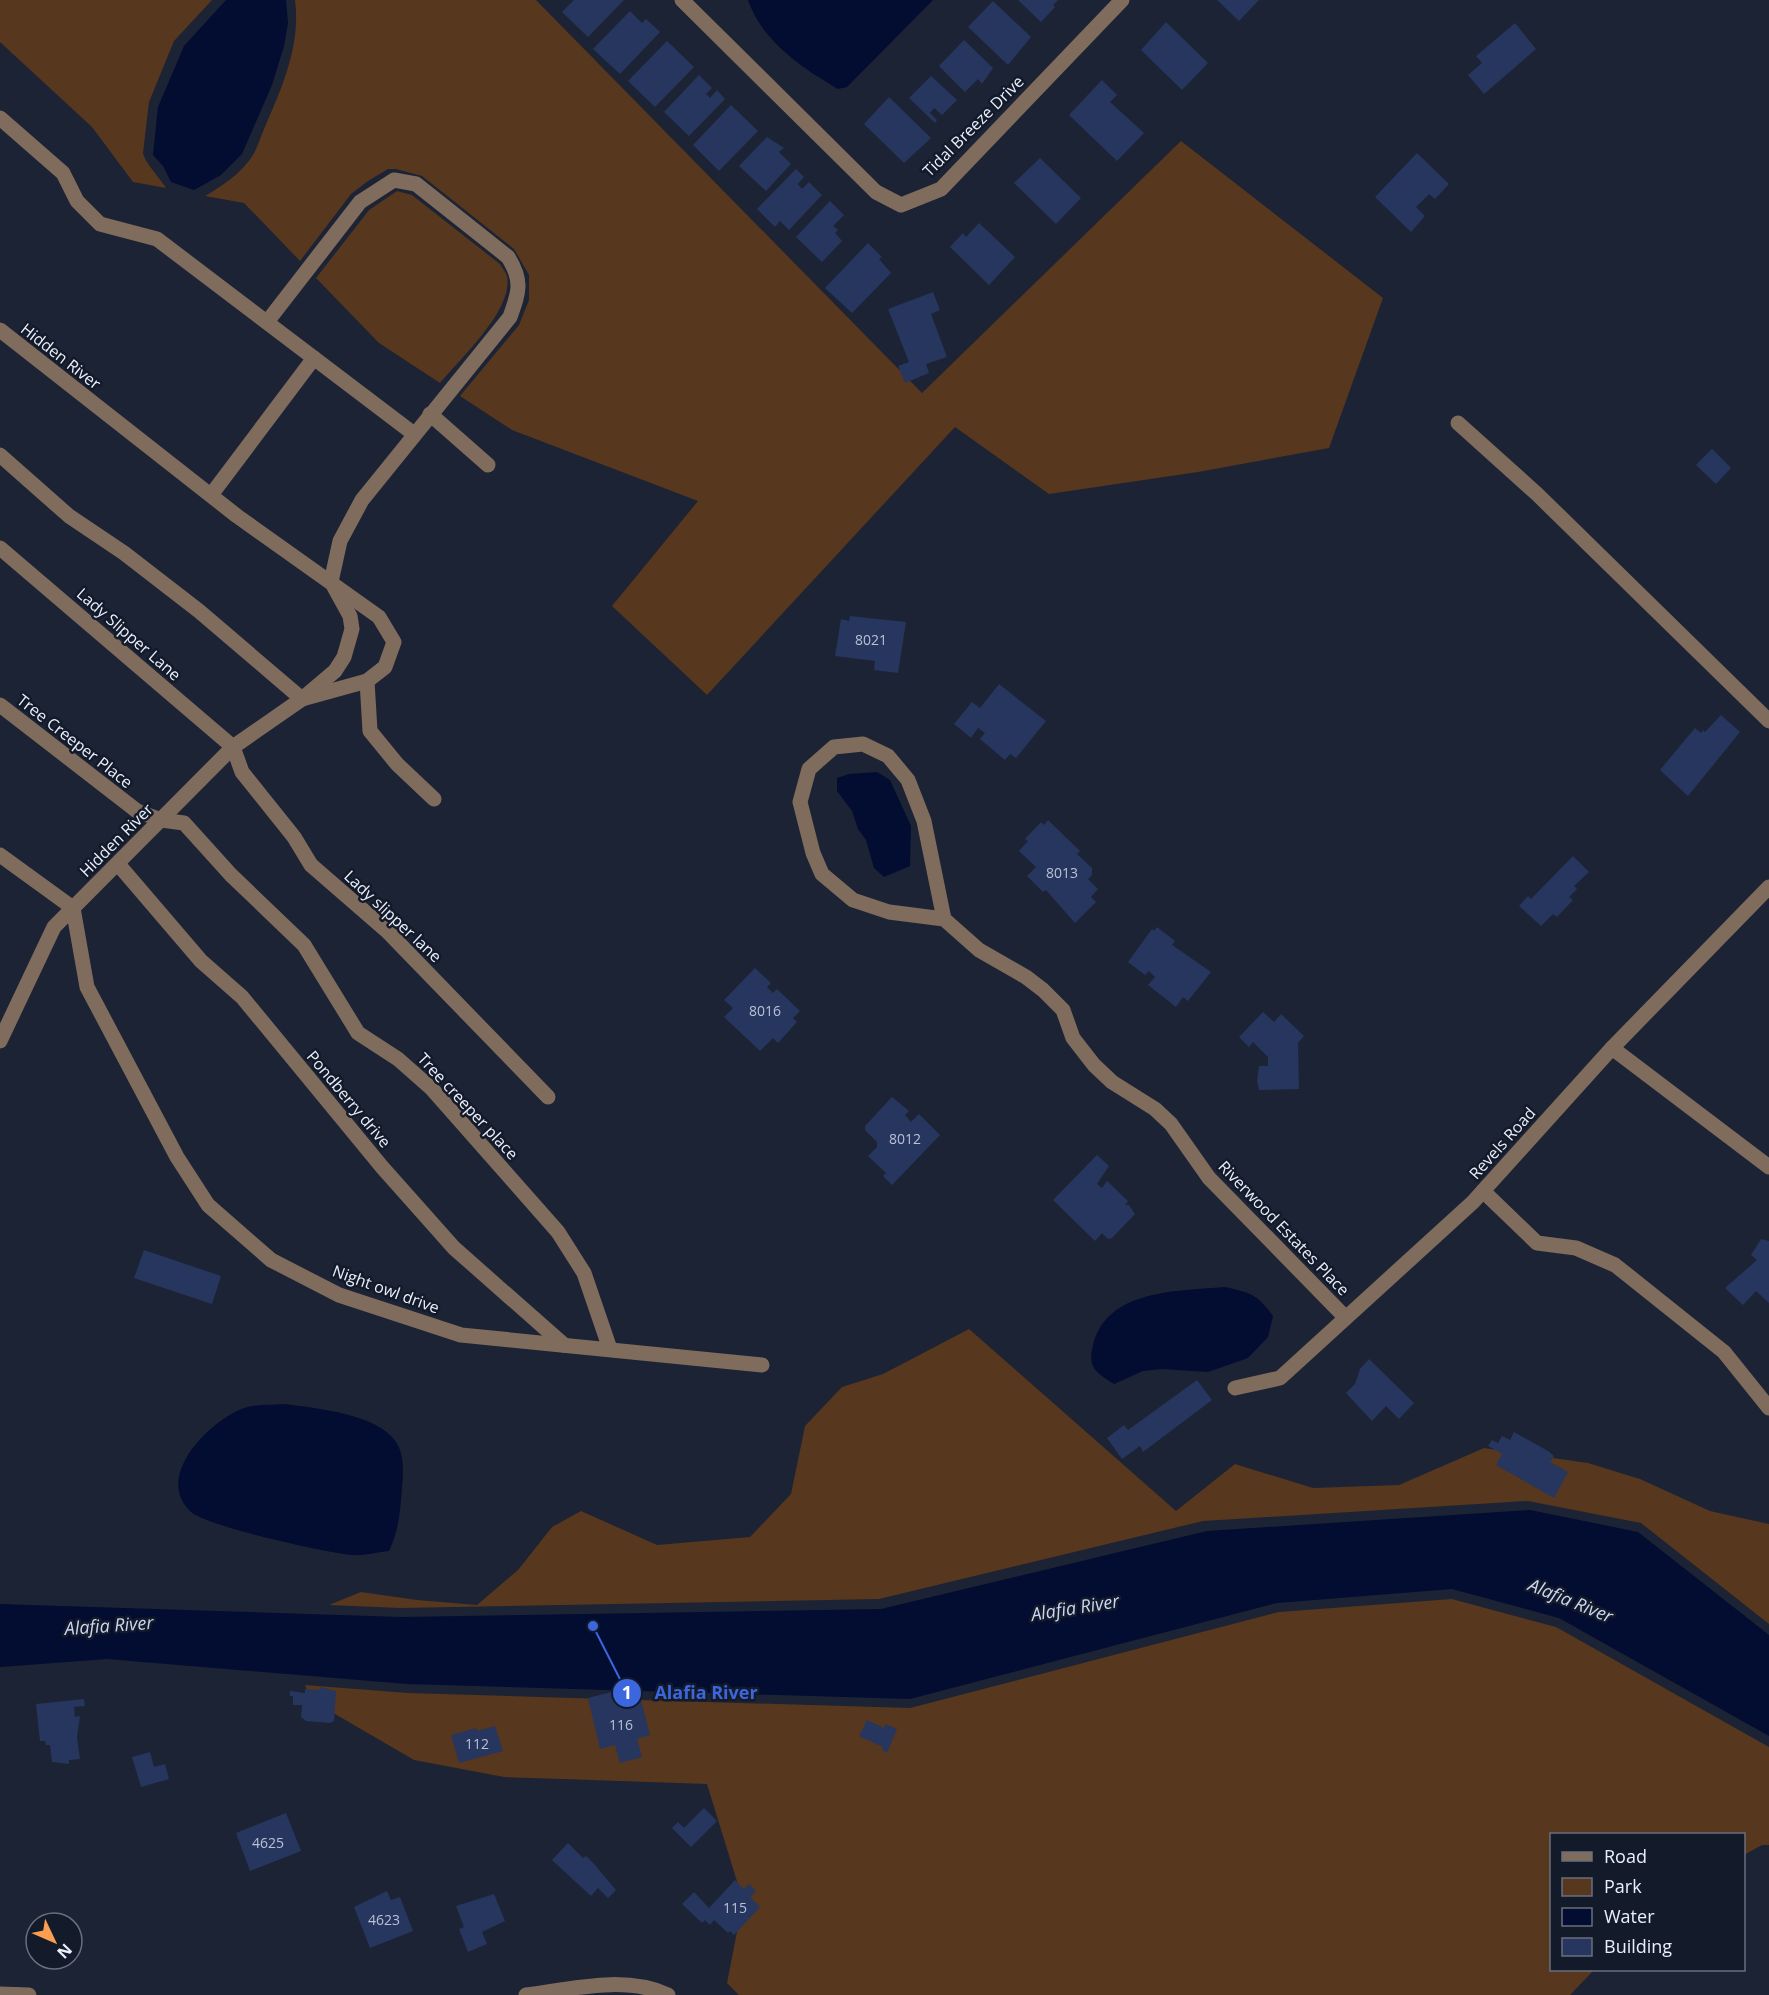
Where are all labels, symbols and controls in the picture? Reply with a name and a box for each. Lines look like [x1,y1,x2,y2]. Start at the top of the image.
street label: Tidal Breeze Drive [918,71,1028,181]
street label: Hidden River [16,318,106,394]
street label: Lady Slipper Lane [72,583,186,685]
house number: 8021 [855,630,887,649]
street label: Tree Creeper Place [13,689,137,793]
street label: Hidden River [74,798,158,882]
house number: 8013 [1046,863,1078,882]
street label: Lady slipper lane [339,865,447,967]
house number: 8016 [749,1001,781,1020]
street label: Pondberry drive [302,1046,396,1152]
street label: Tree creeper place [413,1048,523,1164]
street label: Revels Road [1464,1102,1540,1184]
house number: 8012 [889,1129,921,1148]
street label: Riverwood Estates Place [1214,1156,1354,1300]
street label: Night owl drive [330,1260,442,1318]
water label: Alafia River [1523,1571,1618,1628]
water label: Alafia River [1027,1588,1122,1626]
water label: Alafia River [62,1610,155,1640]
callout: Alafia River [612,1675,769,1711]
text: 1 [622,1680,632,1704]
text: Alafia River [654,1680,758,1704]
house number: 116 [609,1715,633,1734]
house number: 112 [465,1734,489,1753]
house number: 4625 [252,1833,284,1852]
legend [1550,1833,1745,1971]
text: Road [1604,1844,1647,1868]
text: Park [1604,1874,1642,1898]
house number: 115 [723,1898,747,1917]
text: Water [1604,1904,1655,1928]
house number: 4623 [368,1910,400,1929]
north arrow [24,1911,84,1971]
text: Building [1604,1934,1672,1958]
text: N [52,1939,77,1964]

